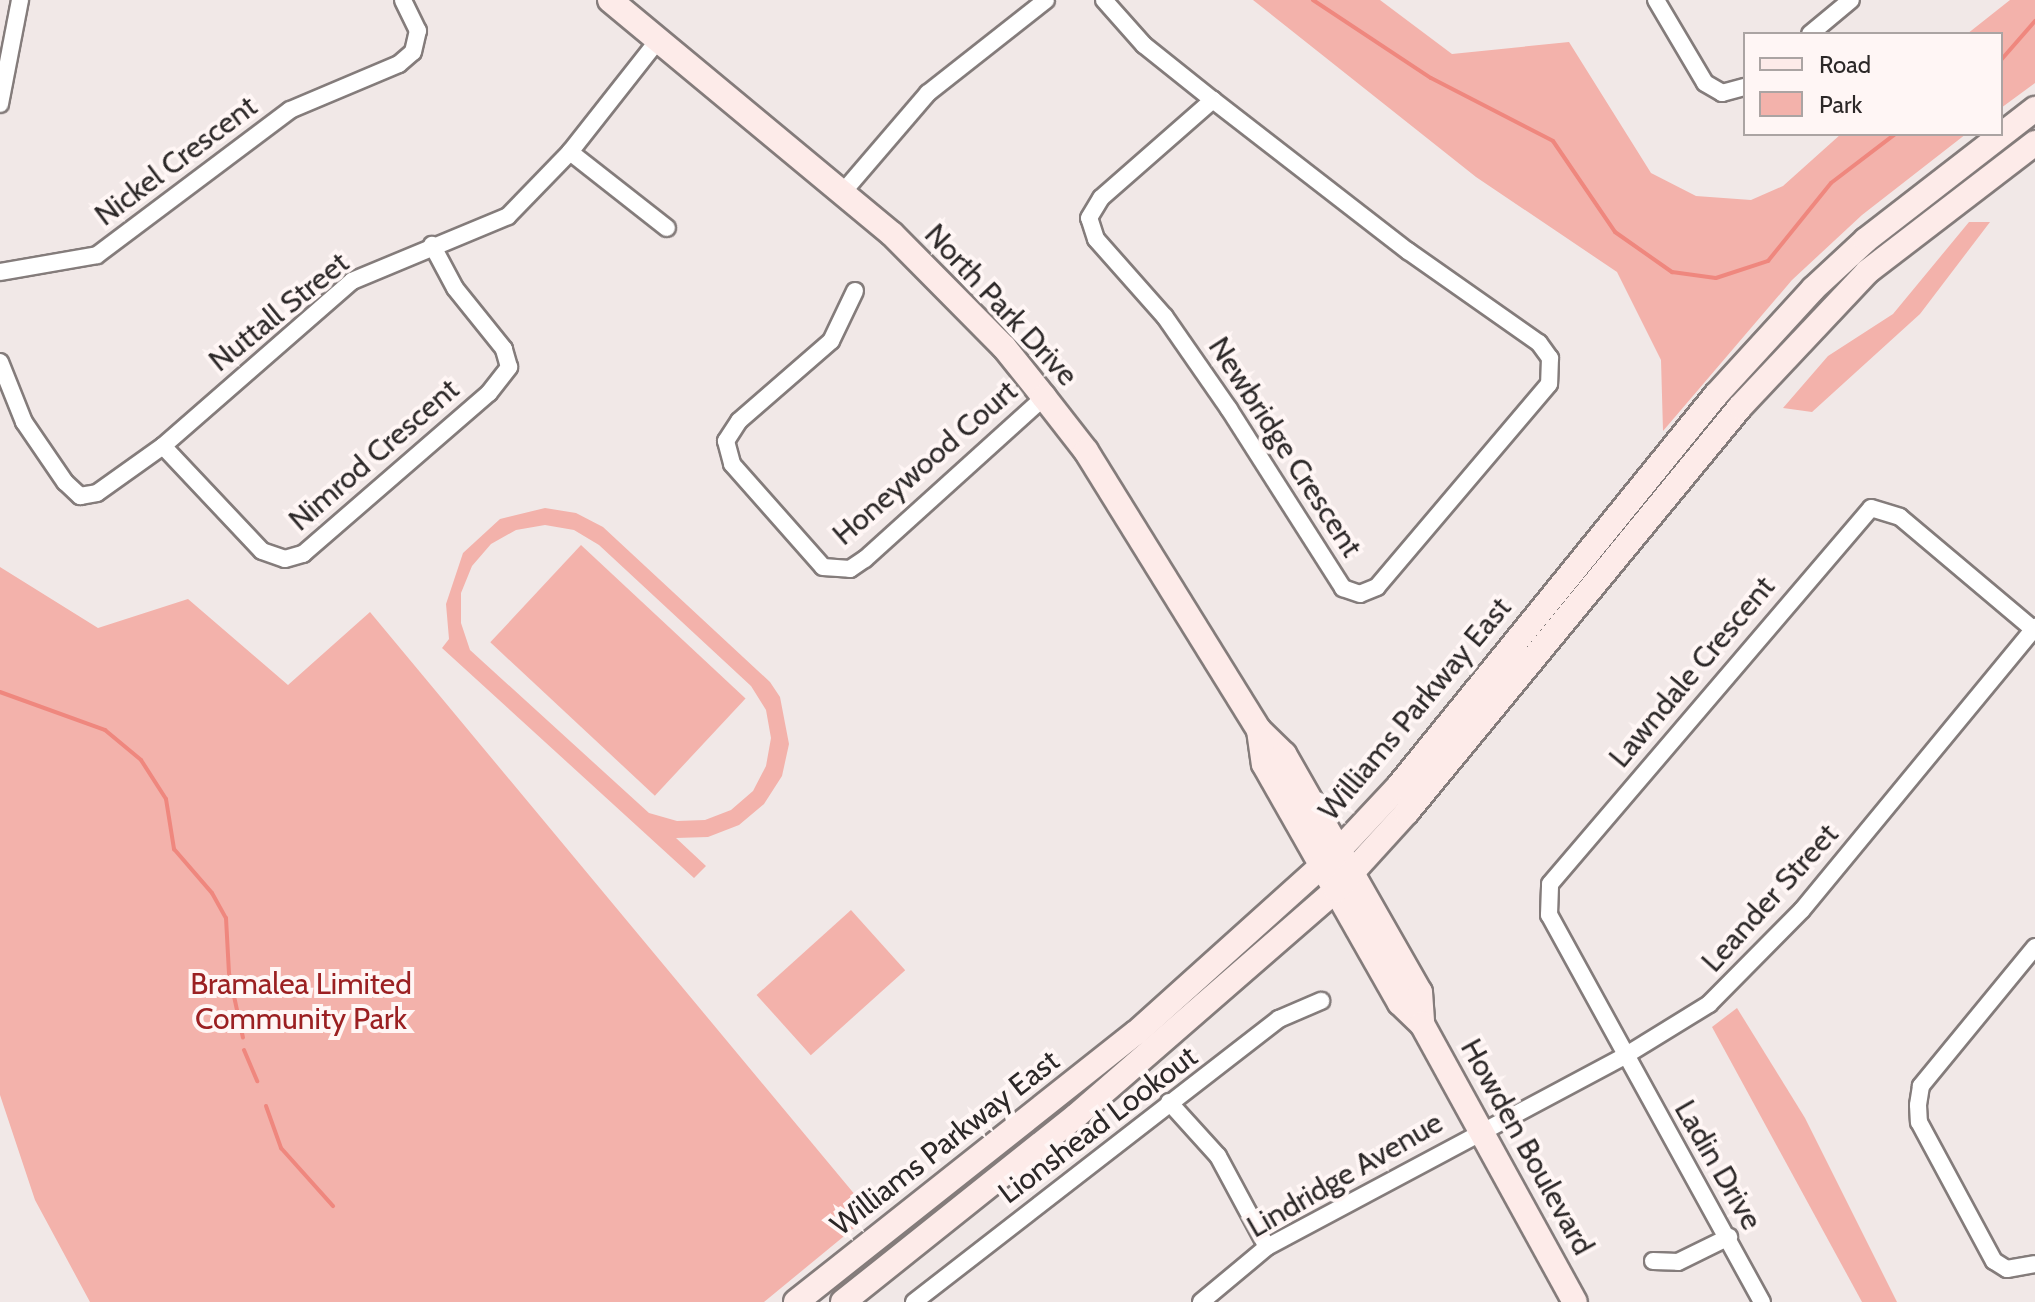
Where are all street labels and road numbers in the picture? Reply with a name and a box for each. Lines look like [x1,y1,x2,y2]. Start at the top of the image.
street label: Nickel Crescent [88,88,264,234]
street label: North Park Drive [917,217,1085,393]
street label: Nuttall Street [202,245,356,379]
street label: Newbridge Crescent [1201,330,1369,564]
street label: Nimrod Crescent [282,372,466,538]
street label: Honeywood Court [826,373,1024,553]
street label: Lawndale Crescent [1602,569,1782,775]
street label: Williams Parkway East [1311,590,1519,828]
street label: Leander Street [1694,817,1846,979]
street label: Howden Boulevard [1453,1033,1601,1261]
street label: Lionshead Lookout [992,1039,1204,1211]
street label: Williams Parkway East [824,1043,1066,1243]
street label: Ladin Drive [1667,1094,1769,1236]
street label: Lindridge Avenue [1241,1105,1449,1245]

